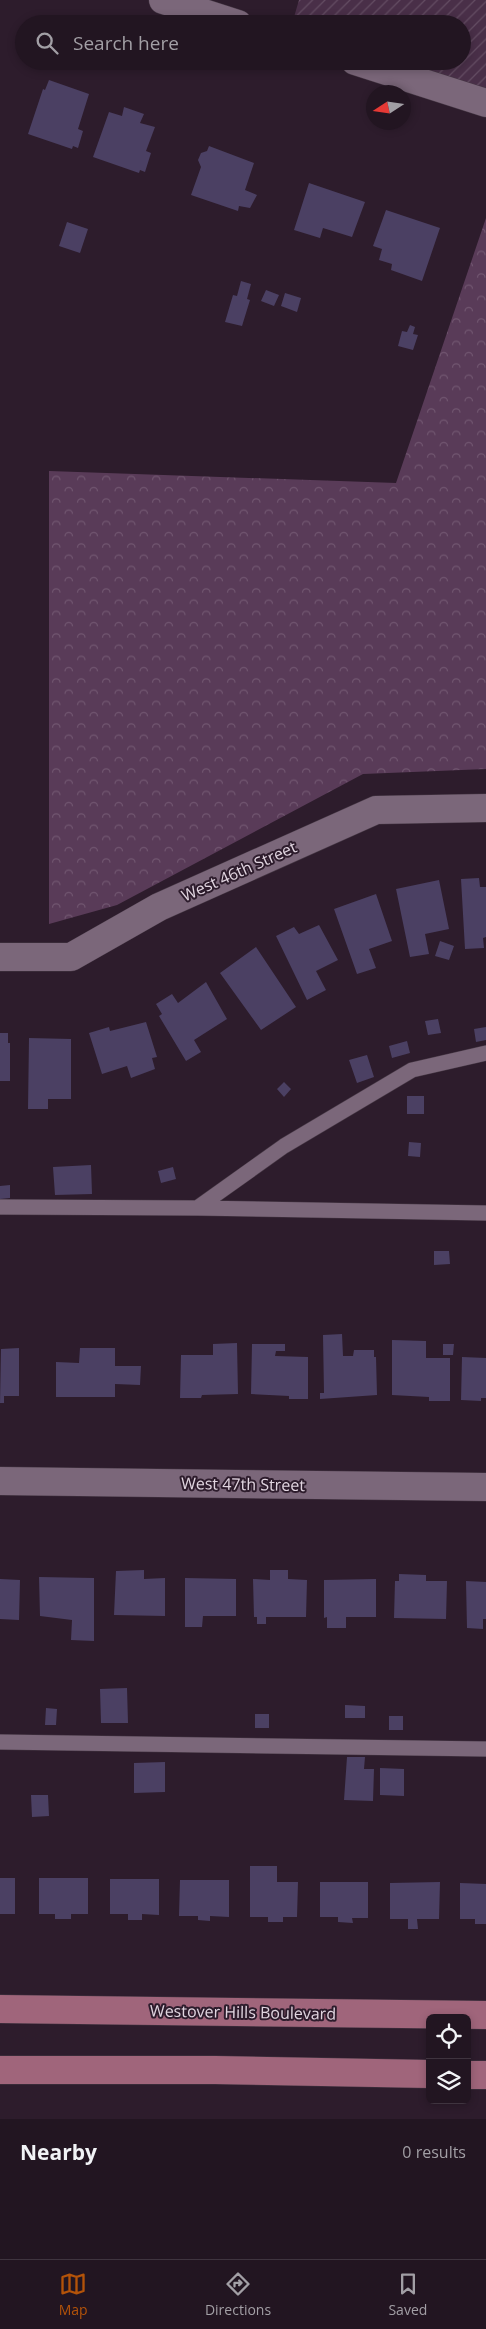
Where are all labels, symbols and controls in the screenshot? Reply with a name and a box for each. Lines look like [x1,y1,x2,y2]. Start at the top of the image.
search box [15,15,471,70]
icon: search [33,29,61,57]
text: Search here [73,30,179,56]
north arrow [366,85,411,130]
street label: West 46th Street [178,836,300,906]
street label: West 47th Street [181,1472,305,1496]
street label: Westover Hills Boulevard [150,1999,336,2025]
map controls [426,2014,471,2104]
button: locate [426,2014,471,2059]
button: layers [426,2059,471,2104]
text: Nearby [20,2138,97,2166]
text: 0 results [402,2141,466,2163]
tab: Map [59,2270,88,2319]
tab: Directions [205,2270,271,2319]
tab: Saved [388,2270,427,2319]

